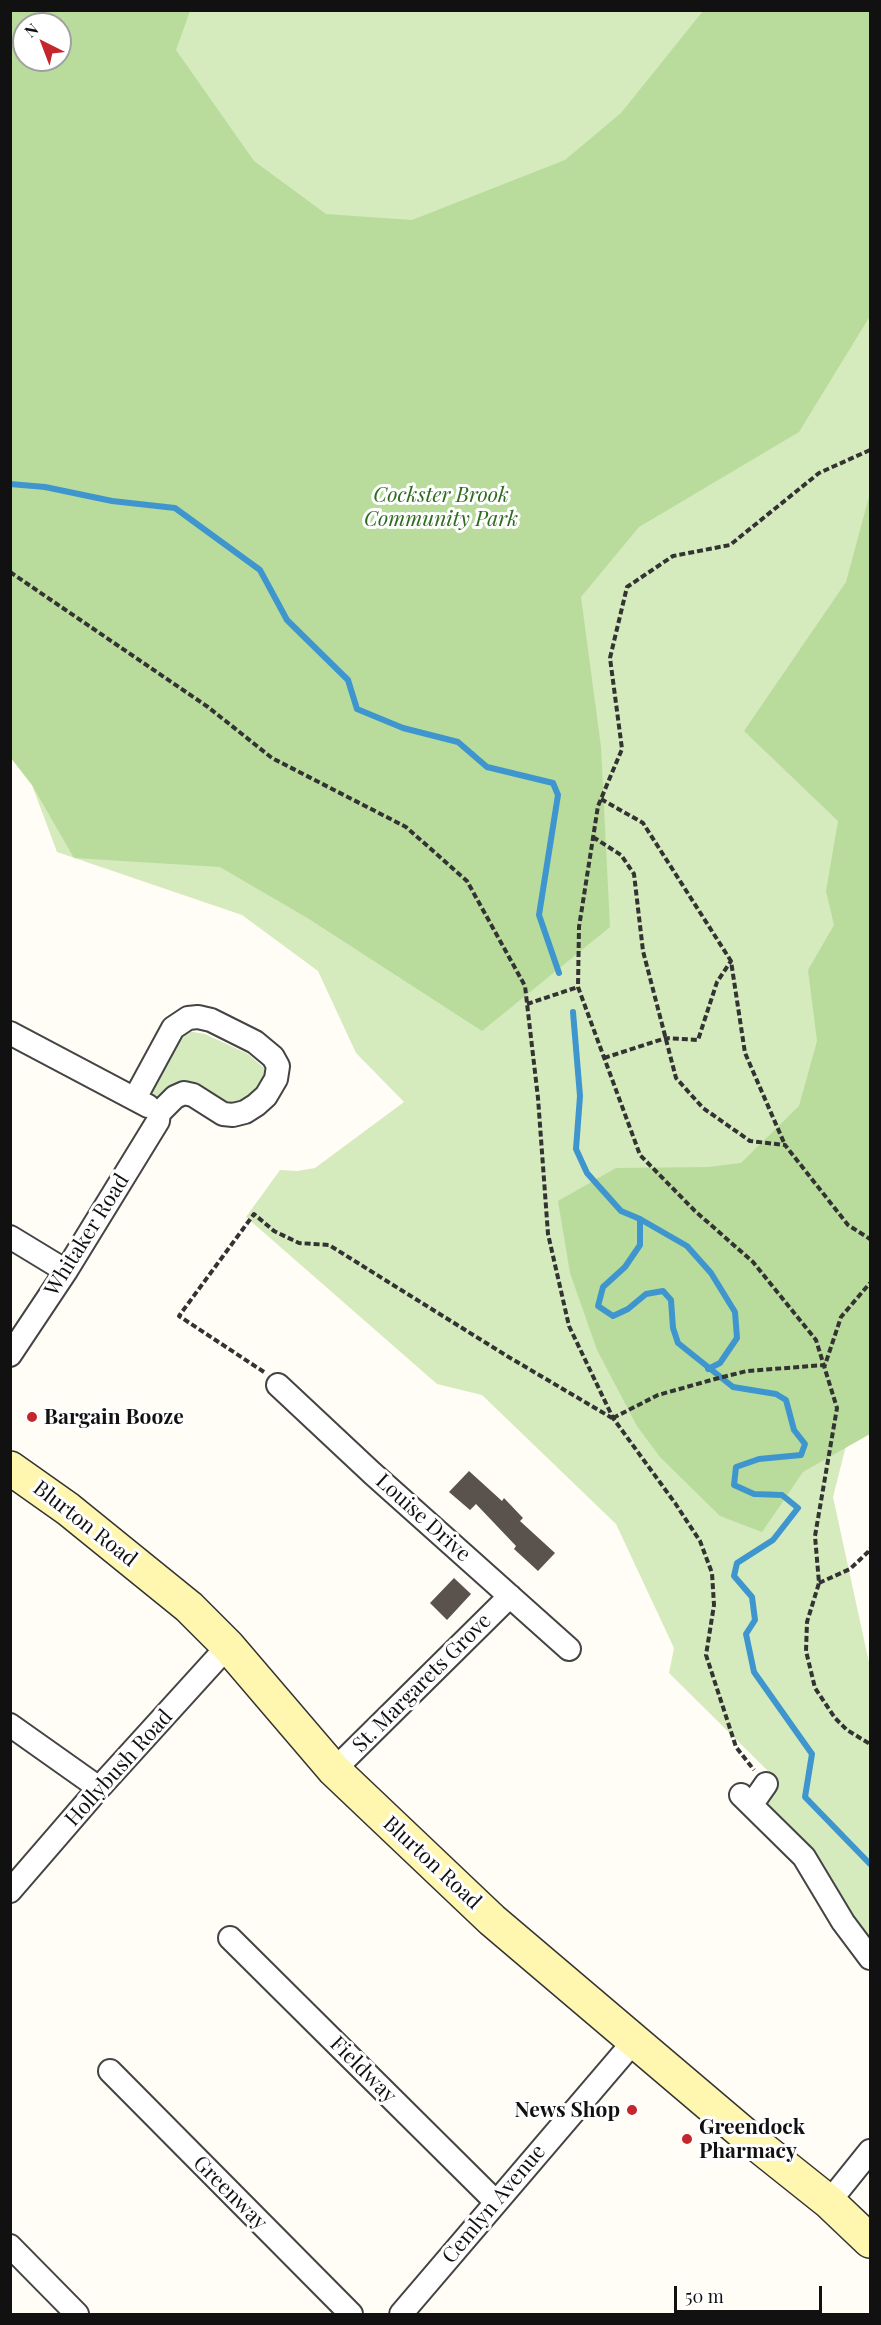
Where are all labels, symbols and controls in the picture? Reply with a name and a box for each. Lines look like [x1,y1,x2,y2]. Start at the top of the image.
north arrow [12,12,72,72]
text: N [20,18,42,41]
park label: Cockster Brook Community Park [364,482,518,532]
street label: Whitaker Road [39,1169,135,1301]
place label: Bargain Booze [44,1404,184,1430]
marker: Bargain Booze [25,1410,39,1424]
street label: Louise Drive [370,1469,476,1567]
street label: Blurton Road [28,1476,142,1572]
street label: St. Margarets Grove [347,1608,497,1758]
street label: Hollybush Road [60,1705,178,1831]
street label: Blurton Road [378,1811,486,1915]
street label: Fieldway [325,2032,401,2108]
place label: News Shop [515,2097,620,2123]
marker: News Shop [625,2103,639,2117]
place label: Greendock Pharmacy [699,2114,805,2164]
marker: Greendock Pharmacy [680,2132,694,2146]
street label: Cemlyn Avenue [437,2139,551,2269]
street label: Greenway [188,2151,272,2235]
scale bar [677,2274,826,2312]
text: 50 m [685,2284,724,2308]

